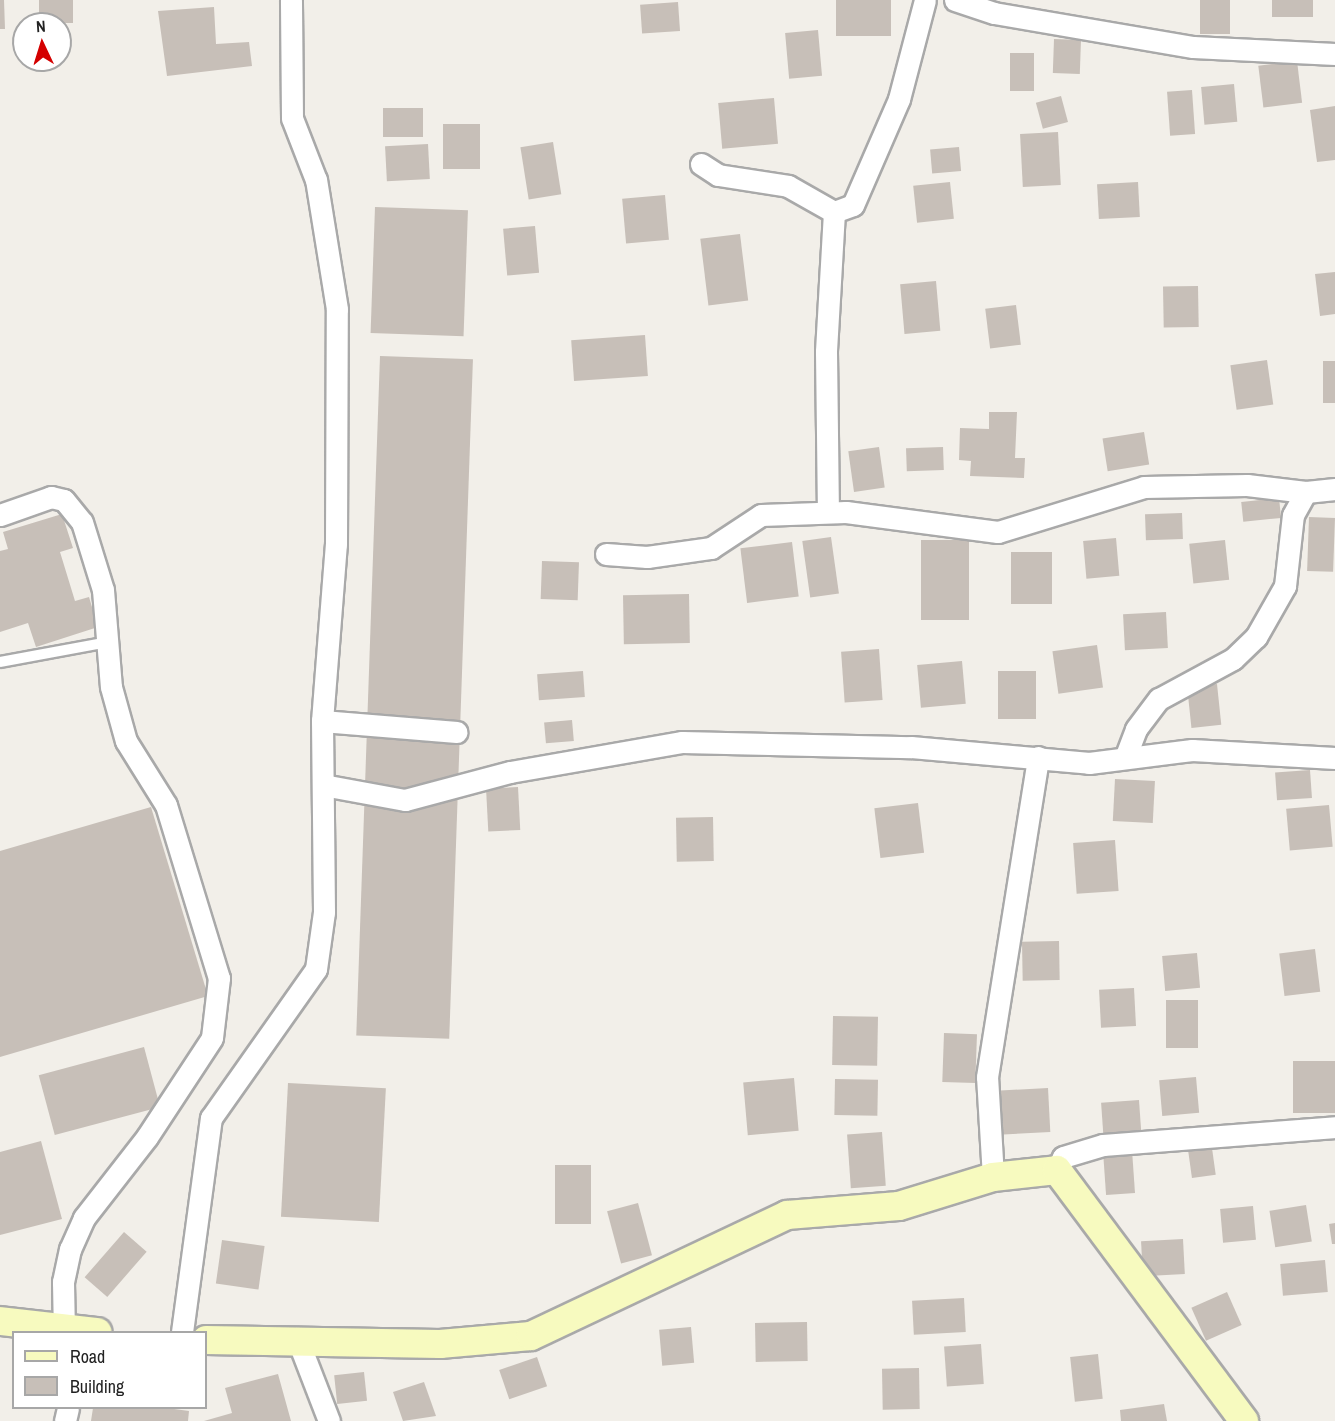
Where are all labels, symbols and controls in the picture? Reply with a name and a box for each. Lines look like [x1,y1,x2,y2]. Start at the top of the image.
north arrow [12,12,72,72]
text: N [35,15,46,37]
legend [12,1331,207,1409]
text: Road [70,1344,105,1369]
text: Building [70,1374,124,1399]

